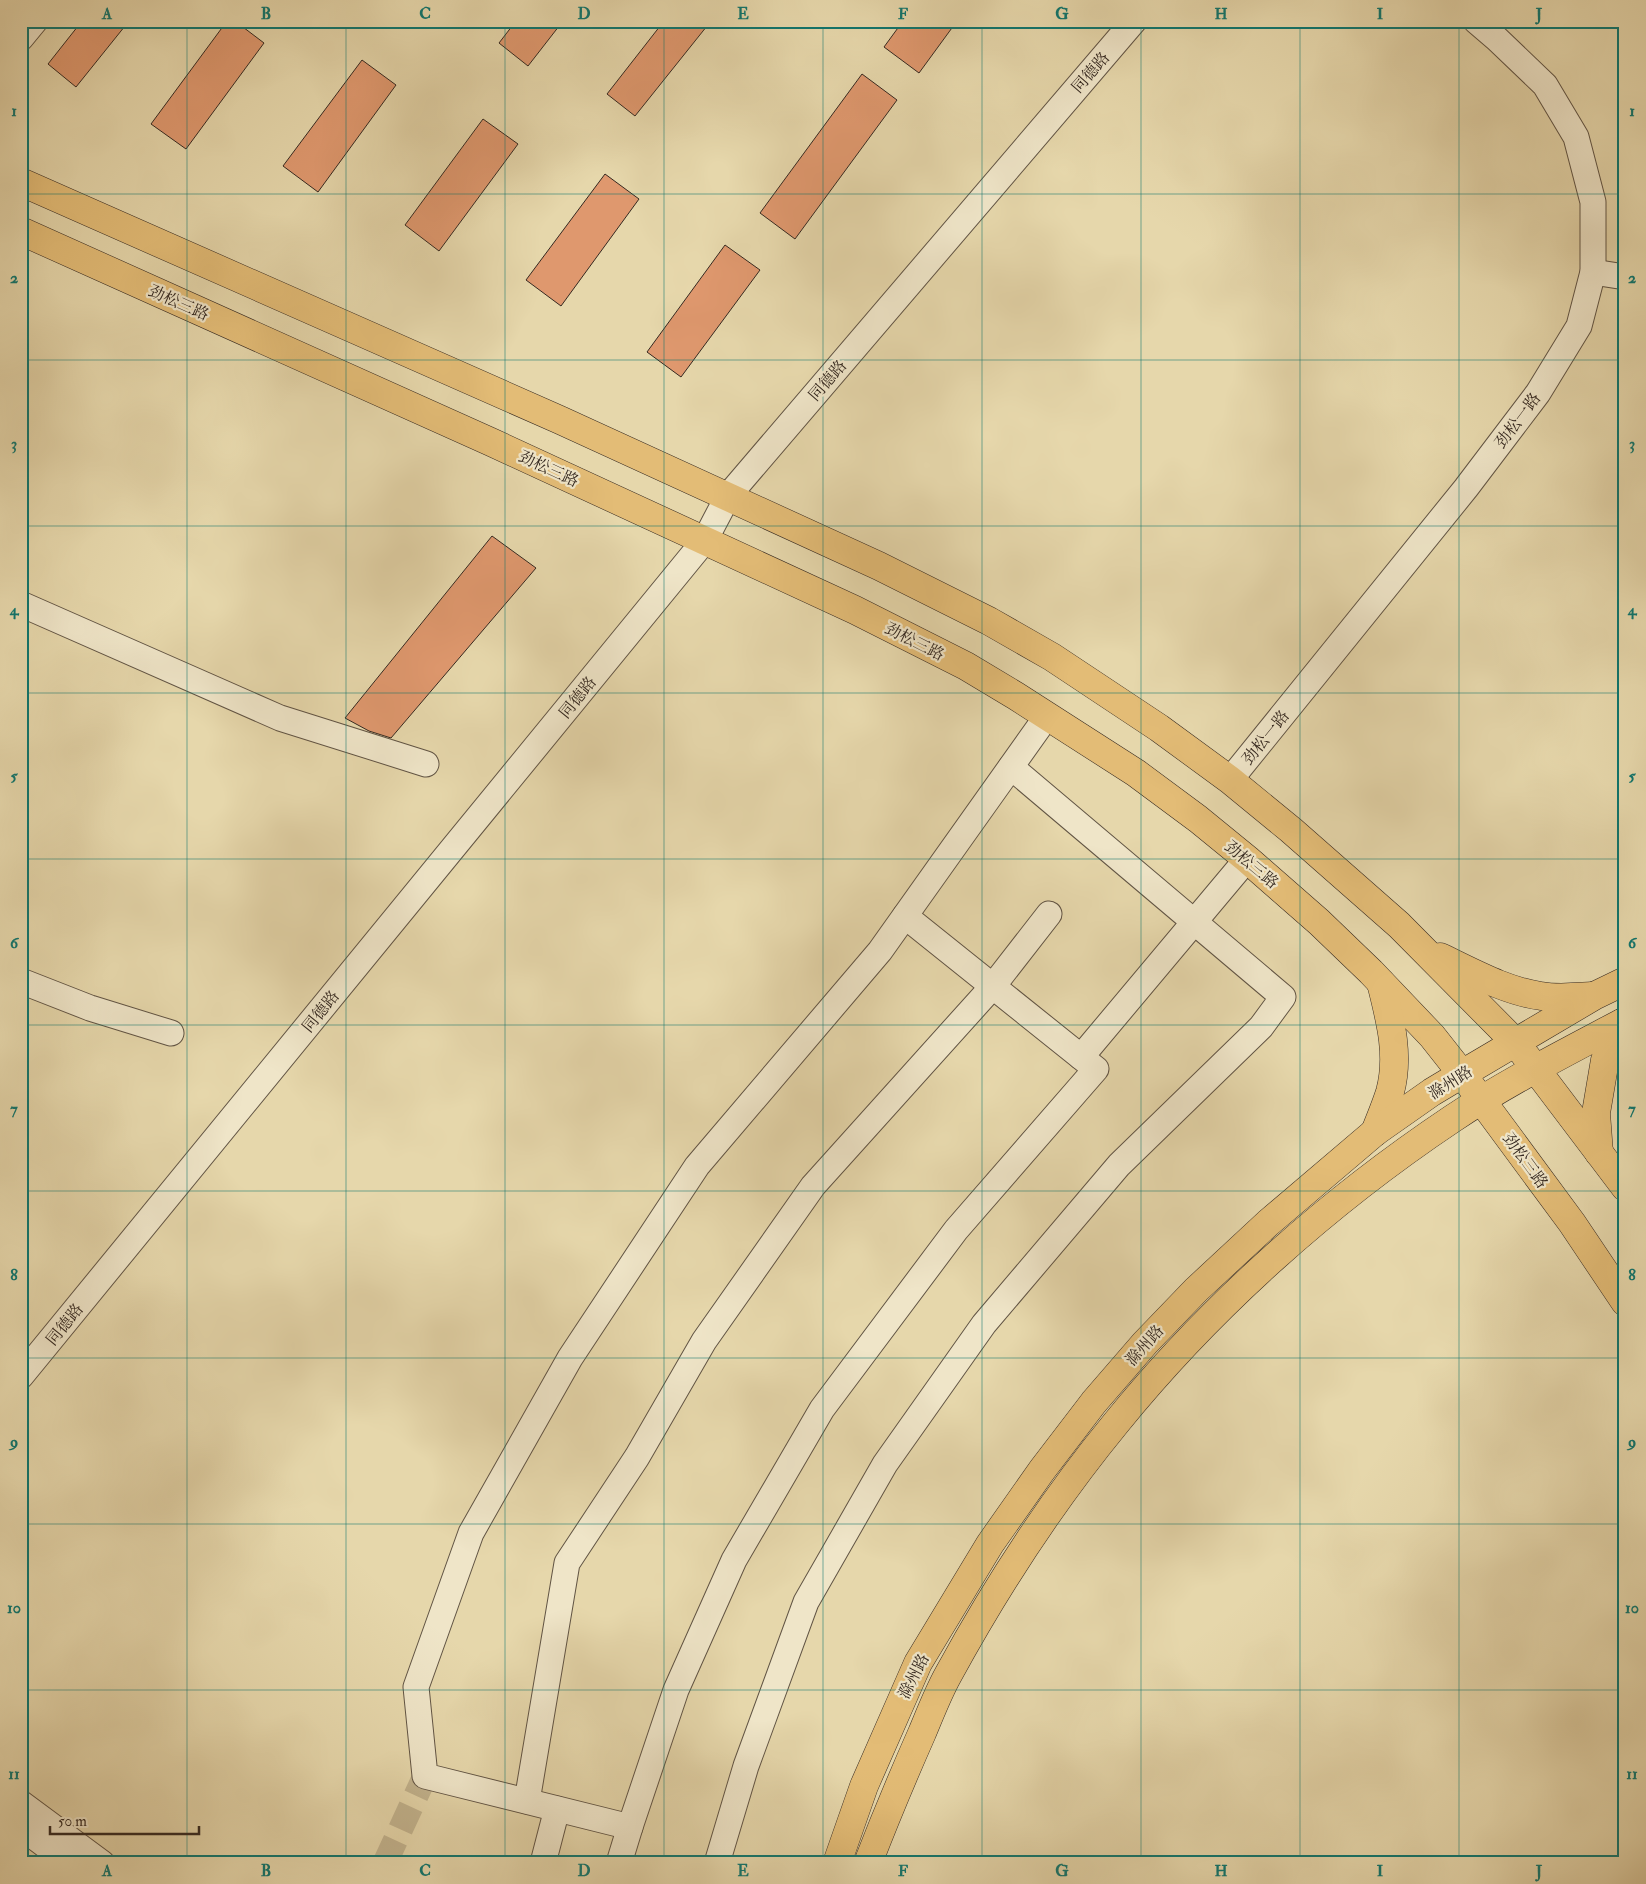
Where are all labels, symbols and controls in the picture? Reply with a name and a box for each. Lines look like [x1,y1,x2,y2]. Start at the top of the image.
text: A [101,4,113,24]
text: B [261,4,271,24]
text: C [419,4,431,24]
text: D [577,4,591,24]
text: E [737,4,749,24]
text: F [898,4,908,24]
text: G [1055,4,1069,24]
text: H [1214,4,1228,24]
text: I [1377,4,1384,24]
text: J [1535,4,1543,25]
street label: 同德路 [1067,48,1114,97]
text: 1 [11,101,17,121]
text: 1 [1629,101,1635,121]
text: 2 [10,268,18,288]
text: 2 [1628,268,1636,288]
street label: 劲松三路 [145,281,212,325]
street label: 同德路 [804,356,851,405]
street label: 劲松一路 [1491,389,1545,452]
text: 3 [11,434,17,454]
text: 3 [1629,434,1635,454]
street label: 劲松三路 [515,446,582,491]
text: 4 [9,600,20,620]
text: 4 [1627,600,1638,620]
street label: 劲松三路 [881,618,948,665]
street label: 同德路 [555,673,601,723]
street label: 劲松一路 [1238,706,1294,769]
text: 5 [10,766,18,786]
text: 5 [1628,766,1636,786]
street label: 劲松三路 [1220,837,1282,893]
text: 6 [10,933,20,953]
text: 6 [1628,933,1638,953]
street label: 同德路 [298,987,344,1037]
street label: 滁州路 [1425,1062,1476,1104]
text: 7 [10,1099,18,1119]
text: 7 [1628,1099,1636,1119]
street label: 劲松三路 [1498,1129,1552,1192]
text: 8 [10,1265,18,1285]
text: 8 [1628,1265,1636,1285]
street label: 同德路 [42,1300,88,1350]
street label: 滁州路 [1121,1321,1168,1370]
text: 9 [8,1432,18,1452]
text: 9 [1626,1432,1636,1452]
text: 10 [7,1598,21,1618]
text: 10 [1625,1598,1639,1618]
street label: 滁州路 [894,1651,934,1702]
text: 11 [8,1764,20,1784]
text: 11 [1626,1764,1638,1784]
scale bar [50,1804,199,1836]
text: 50 m [58,1812,87,1831]
text: A [101,1861,113,1881]
text: B [261,1861,271,1881]
text: C [419,1861,431,1881]
text: D [577,1861,591,1881]
text: E [737,1861,749,1881]
text: F [898,1861,908,1881]
text: G [1055,1861,1069,1881]
text: H [1214,1861,1228,1881]
text: I [1377,1861,1384,1881]
text: J [1535,1861,1543,1882]

